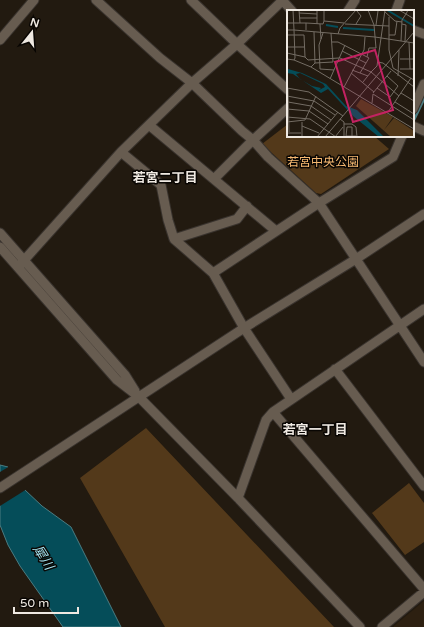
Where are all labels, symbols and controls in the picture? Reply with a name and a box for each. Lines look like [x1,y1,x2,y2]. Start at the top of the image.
inset map [287,10,414,137]
north arrow [12,12,52,52]
text: N [29,15,41,30]
park label: 若宮中央公園 [287,155,359,169]
district label: 若宮二丁目 [132,170,198,186]
district label: 若宮一丁目 [282,422,348,438]
water label: 犀川 [29,542,58,574]
scale bar [14,589,78,615]
text: 50 m [20,596,49,610]

